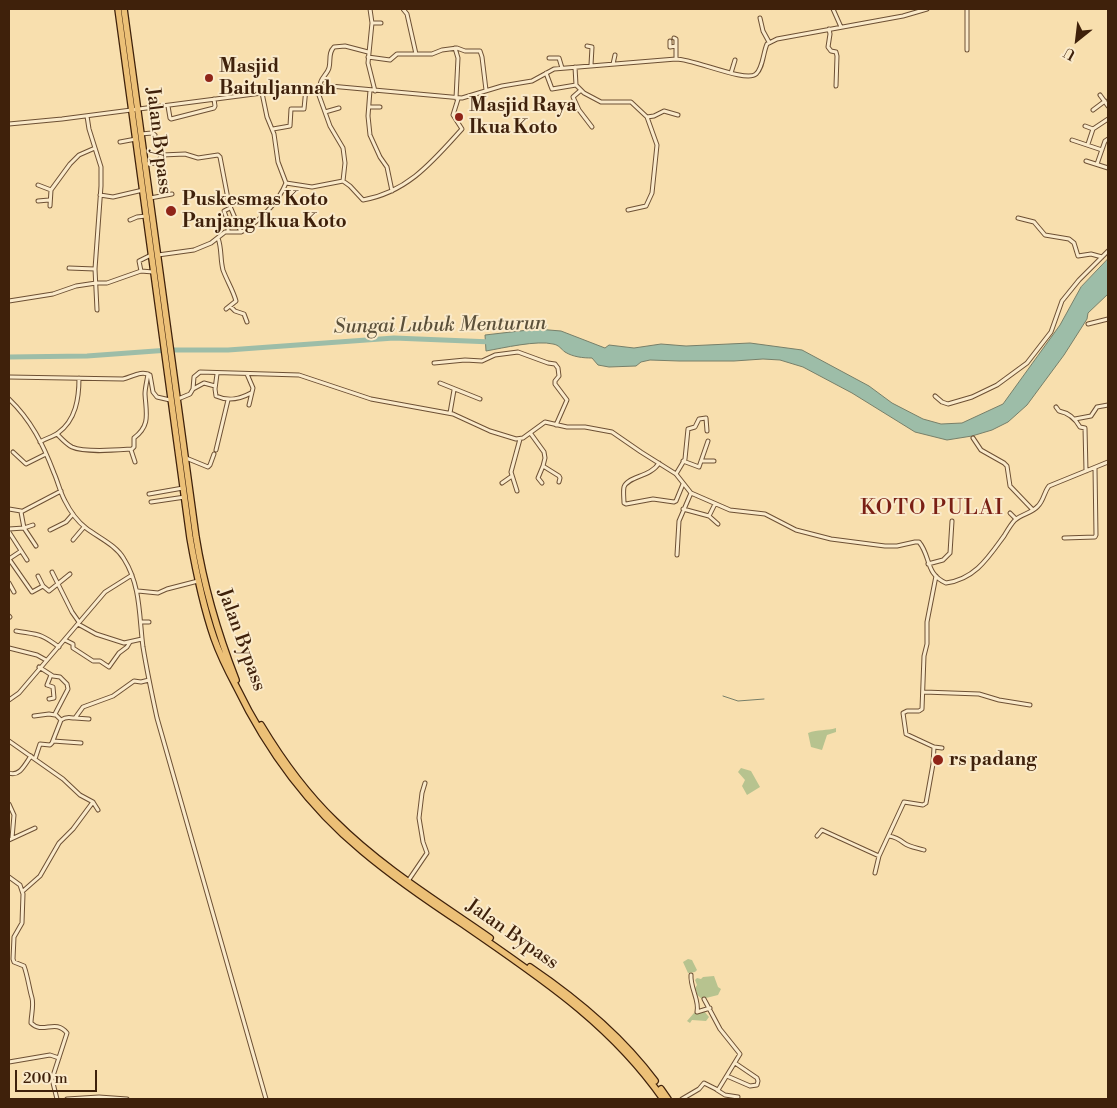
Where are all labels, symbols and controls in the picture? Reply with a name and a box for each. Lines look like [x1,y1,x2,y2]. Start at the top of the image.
north arrow [1052,15,1102,65]
text: U [1061,43,1079,64]
place label: Masjid Baituljannah [219,56,336,100]
marker: Masjid Baituljannah [203,72,215,84]
street label: Jalan Bypass [140,86,176,196]
place label: Masjid Raya Ikua Koto [469,95,577,139]
marker: Masjid Raya Ikua Koto [453,111,465,123]
place label: Puskesmas Koto Panjang Ikua Koto [182,189,347,233]
marker: Puskesmas Koto Panjang Ikua Koto [164,204,178,218]
water label: Sungai Lubuk Menturun [334,312,546,340]
district label: KOTO PULAI [859,496,1005,522]
street label: Jalan Bypass [212,586,270,694]
place label: rs padang [949,749,1037,771]
marker: rs padang [931,753,945,767]
street label: Jalan Bypass [461,895,563,975]
scale bar [18,1060,100,1092]
text: 200 m [23,1069,68,1088]

